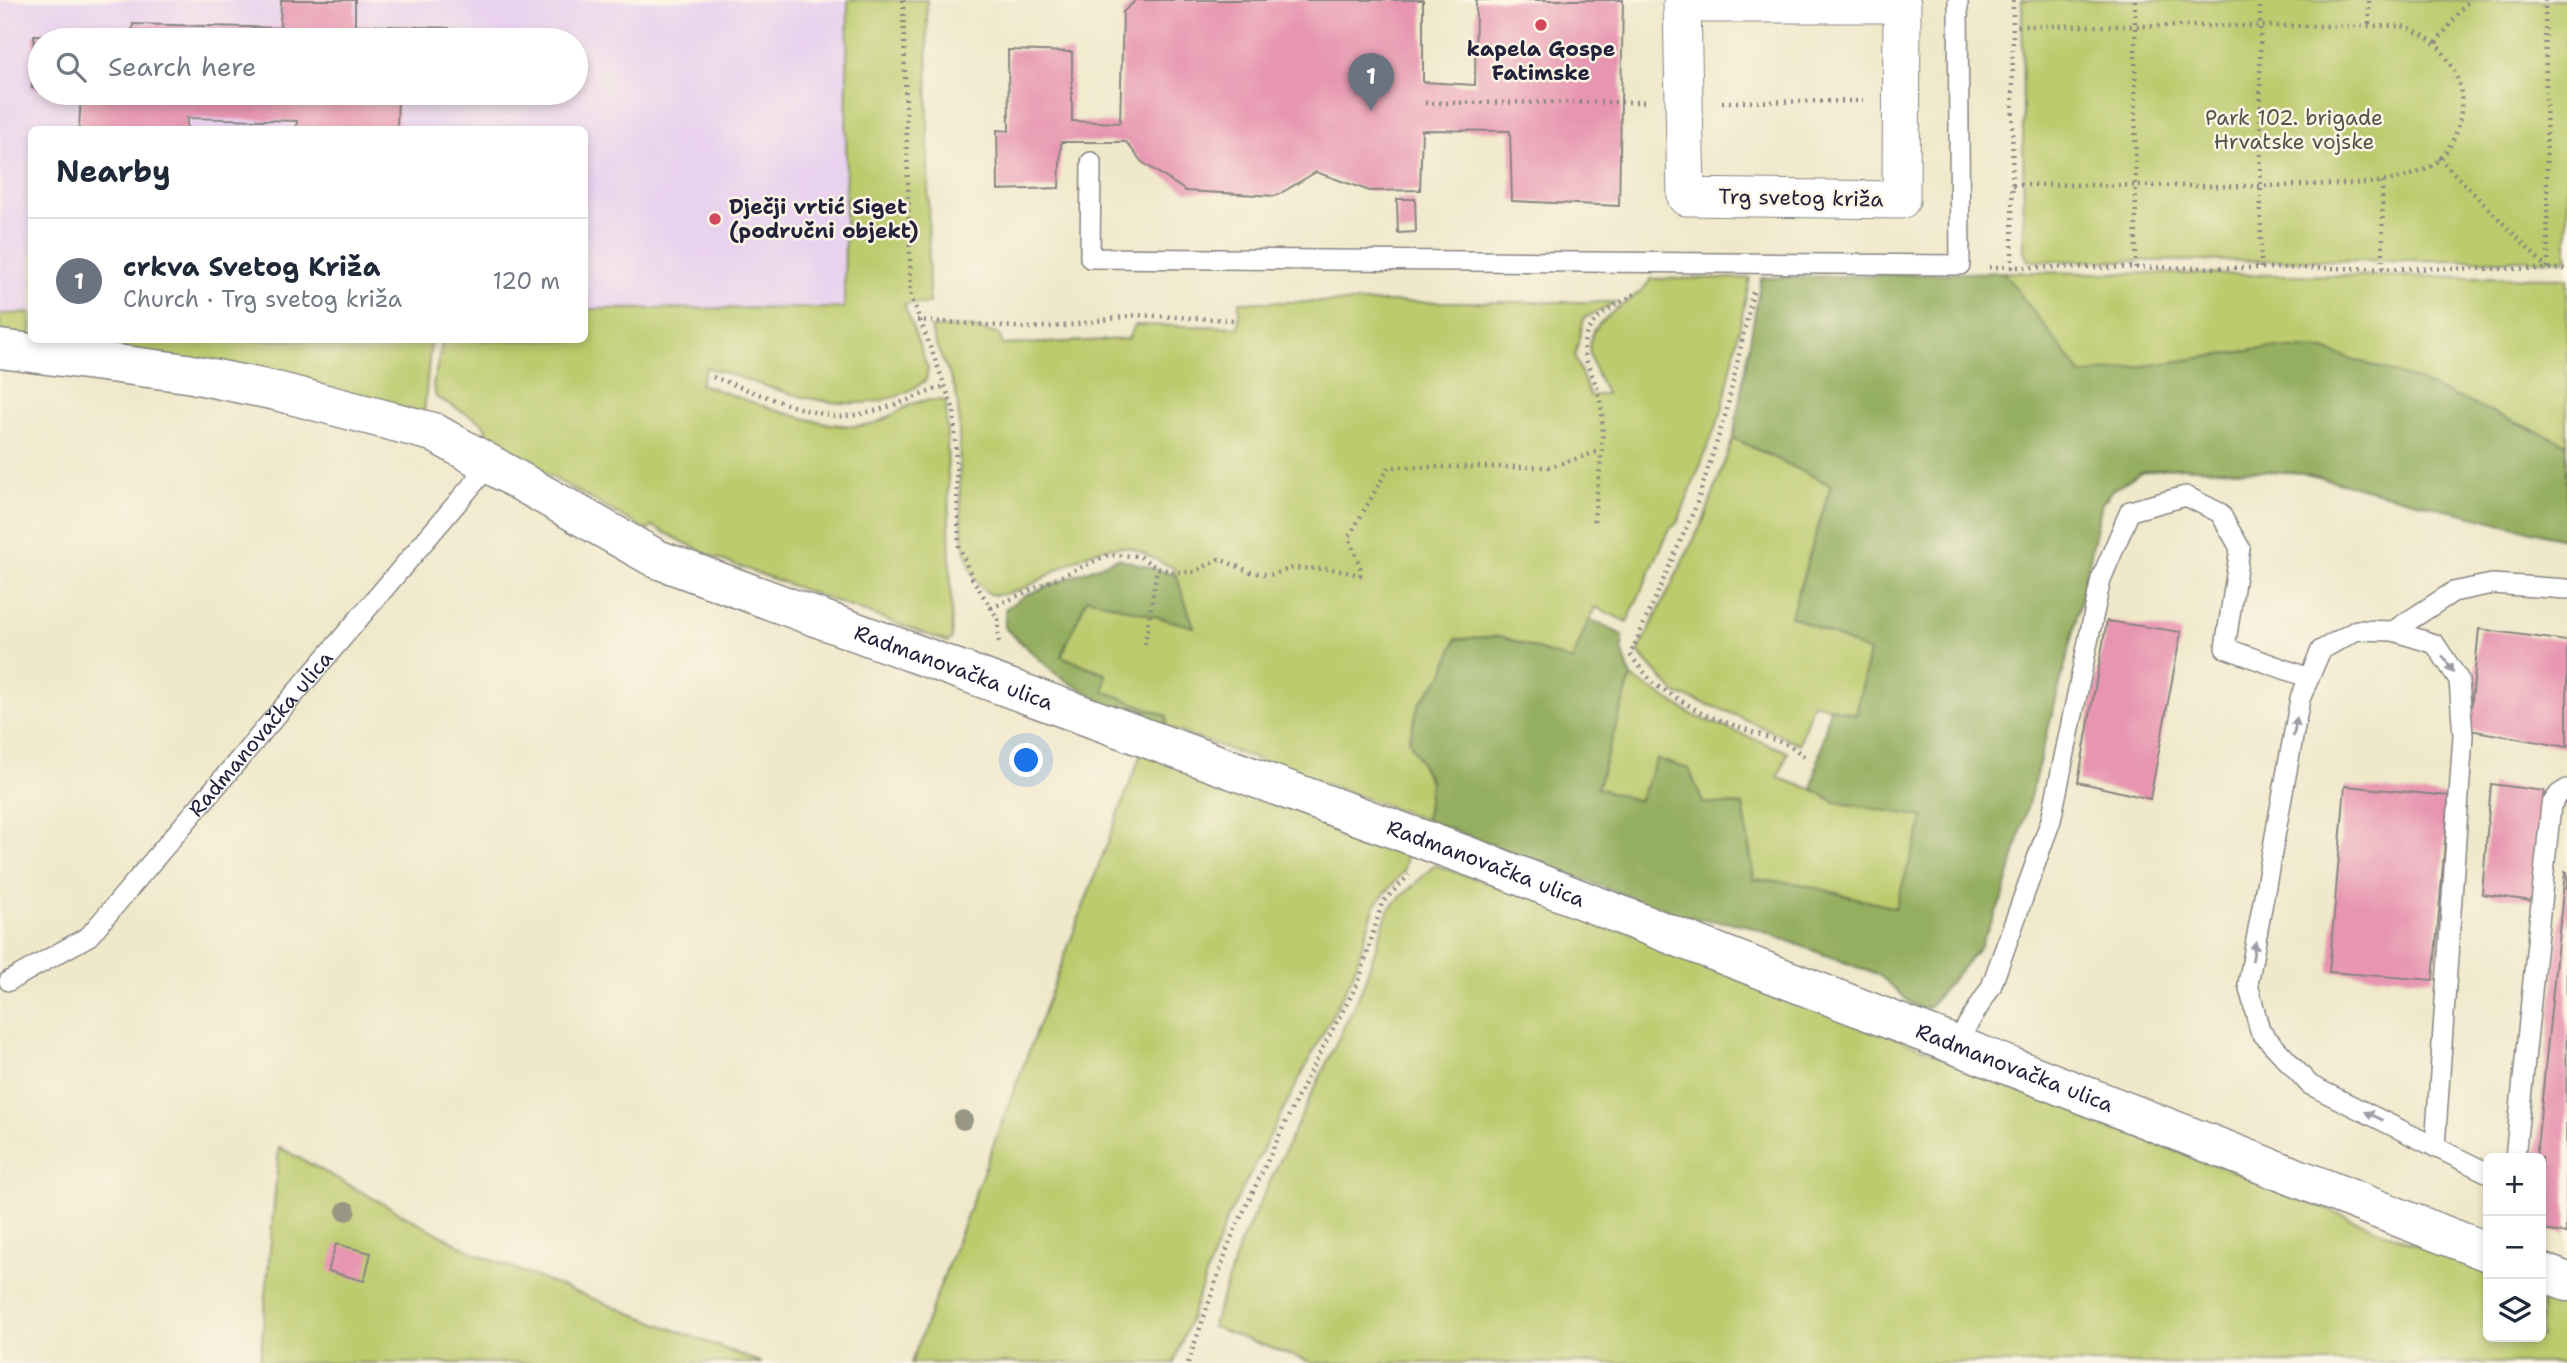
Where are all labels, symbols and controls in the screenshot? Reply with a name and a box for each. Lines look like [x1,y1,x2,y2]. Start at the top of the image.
marker: kapela Gospe Fatimske [1533,17,1549,33]
search box [28,28,588,105]
place label: kapela Gospe Fatimske [1467,35,1615,87]
icon: search [52,48,90,86]
text: Search here [108,49,257,84]
pin: 1 [1348,53,1394,111]
park label: Park 102. brigade Hrvatske vojske [2205,104,2383,156]
text: Nearby [56,151,171,192]
street label: Trg svetog križa [1718,183,1884,213]
place label: Dječji vrtić Siget (područni objekt) [729,193,919,245]
marker: Dječji vrtić Siget (područni objekt) [707,211,723,227]
text: crkva Svetog Križa [123,249,380,284]
text: 1 [74,266,84,296]
text: 120 m [492,266,560,296]
text: Church · Trg svetog križa [123,284,402,314]
street label: Radmanovačka ulica [850,618,1057,717]
street label: Radmanovačka ulica [182,645,339,823]
one-way arrow [2442,655,2455,674]
one-way arrow [2290,716,2301,738]
your location [1009,743,1043,777]
street label: Radmanovačka ulica [1383,813,1589,914]
one-way arrow [2249,940,2260,962]
street label: Radmanovačka ulica [1912,1017,2117,1119]
one-way arrow [2364,1111,2384,1122]
map controls [2483,1153,2546,1342]
button: + [2483,1153,2546,1216]
button: − [2483,1216,2546,1279]
button: layers [2483,1279,2546,1342]

